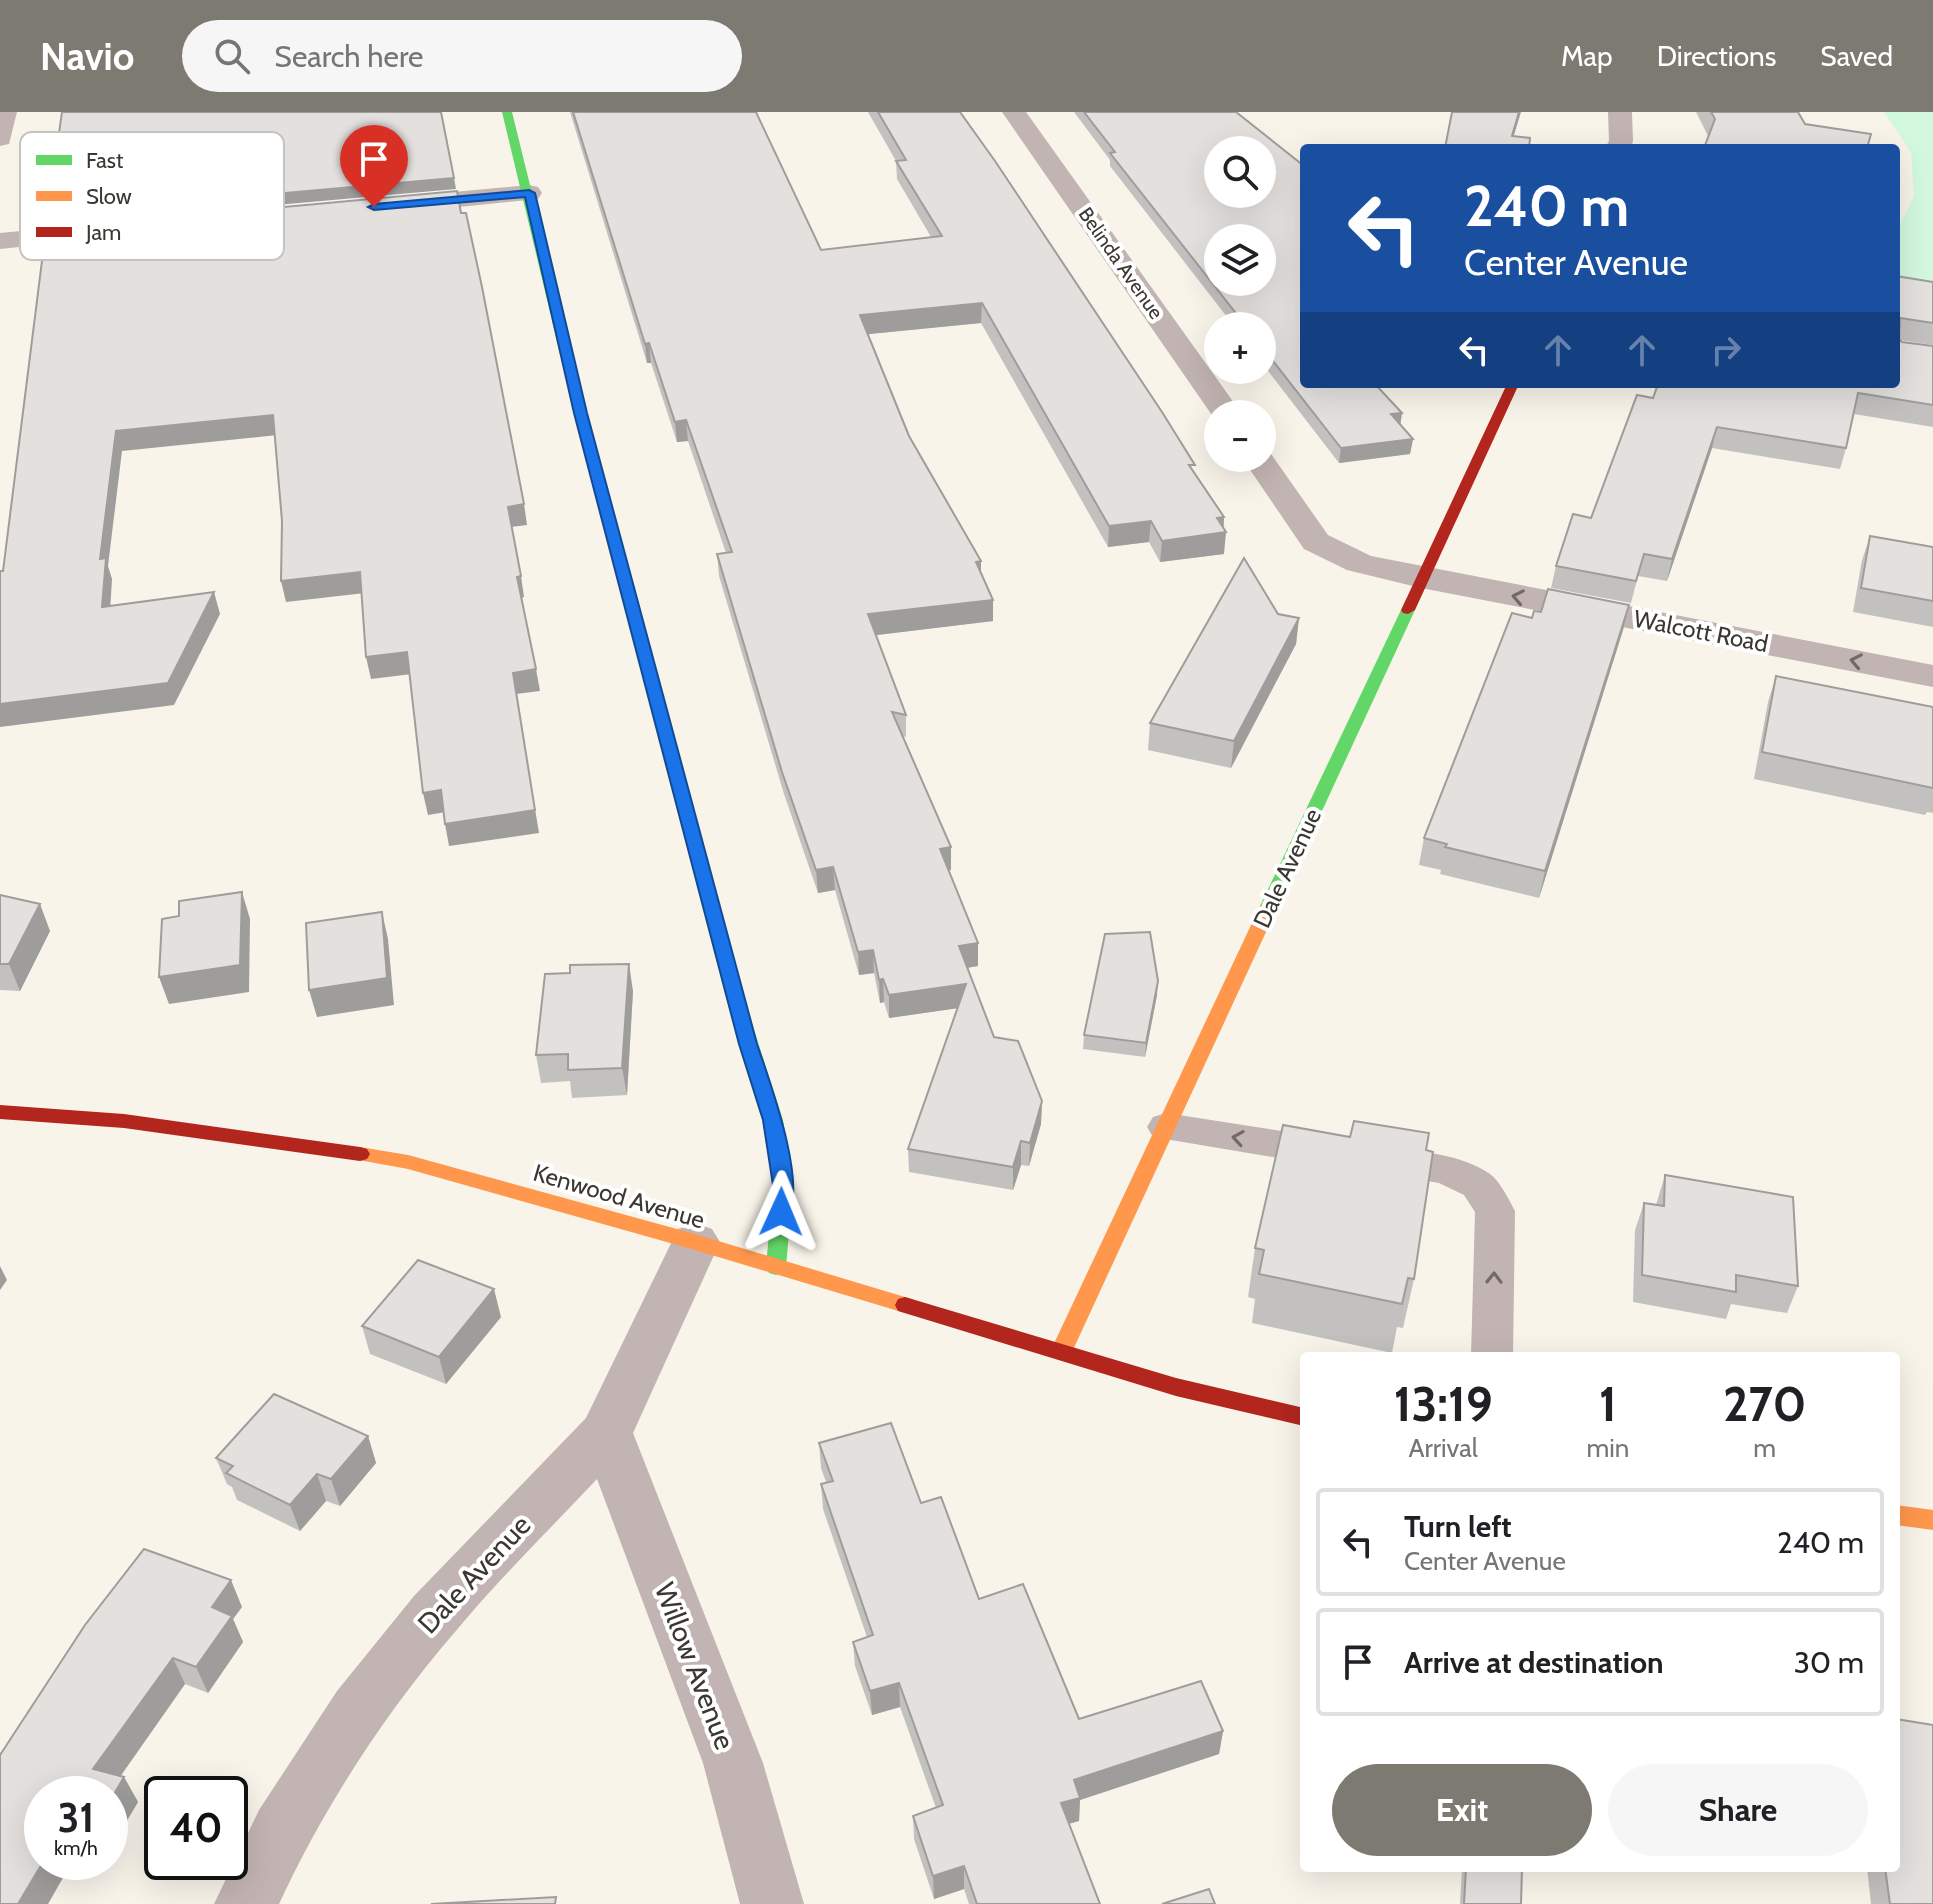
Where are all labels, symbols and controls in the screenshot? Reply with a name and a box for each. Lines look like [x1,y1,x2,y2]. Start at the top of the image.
search box [182,20,742,92]
text: Navio [40,33,134,80]
icon: search [210,34,254,78]
text: Search here [274,38,423,75]
text: Map [1561,39,1613,73]
text: Directions [1657,39,1776,73]
text: Saved [1820,39,1893,73]
pin [340,125,408,207]
legend [20,132,284,260]
map controls [1204,136,1276,472]
button: search [1204,136,1276,208]
icon: arrive [352,137,396,181]
text: Fast [86,147,124,174]
text: 240 m [1464,172,1629,240]
icon: left [1332,176,1436,280]
text: Slow [86,183,132,210]
street label: Belinda Avenue [1074,202,1168,324]
text: Jam [85,219,121,246]
button: layers [1204,224,1276,296]
text: Center Avenue [1464,240,1688,284]
button: + [1204,312,1276,384]
icon: left [1452,328,1496,372]
icon: ahead [1536,328,1580,372]
icon: ahead [1620,328,1664,372]
icon: right [1704,328,1748,372]
button: − [1204,400,1276,472]
one-way arrow [1512,589,1525,606]
street label: Walcott Road [1631,604,1771,658]
one-way arrow [1850,653,1864,670]
street label: Dale Avenue [1247,804,1327,932]
one-way arrow [1231,1130,1245,1147]
street label: Kenwood Avenue [530,1158,708,1234]
position arrow [739,1170,823,1254]
one-way arrow [1485,1271,1502,1284]
text: 13:19 [1394,1375,1493,1433]
text: 1 [1599,1375,1617,1433]
text: 270 [1723,1375,1806,1433]
text: Arrival [1409,1432,1478,1464]
text: min [1586,1432,1629,1464]
text: m [1753,1432,1776,1464]
street label: Dale Avenue [411,1508,537,1640]
text: Turn left [1404,1508,1512,1545]
icon: left [1336,1520,1380,1564]
text: 240 m [1777,1524,1864,1561]
text: Center Avenue [1404,1545,1566,1577]
street label: Willow Avenue [648,1578,742,1754]
icon: arrive [1336,1640,1380,1684]
text: Arrive at destination [1404,1644,1664,1681]
text: 30 m [1794,1644,1864,1681]
button: Exit [1332,1764,1592,1856]
button: Share [1608,1764,1868,1856]
speed limit sign: 40 [144,1776,248,1880]
text: 31 [58,1793,94,1842]
text: km/h [54,1836,98,1860]

